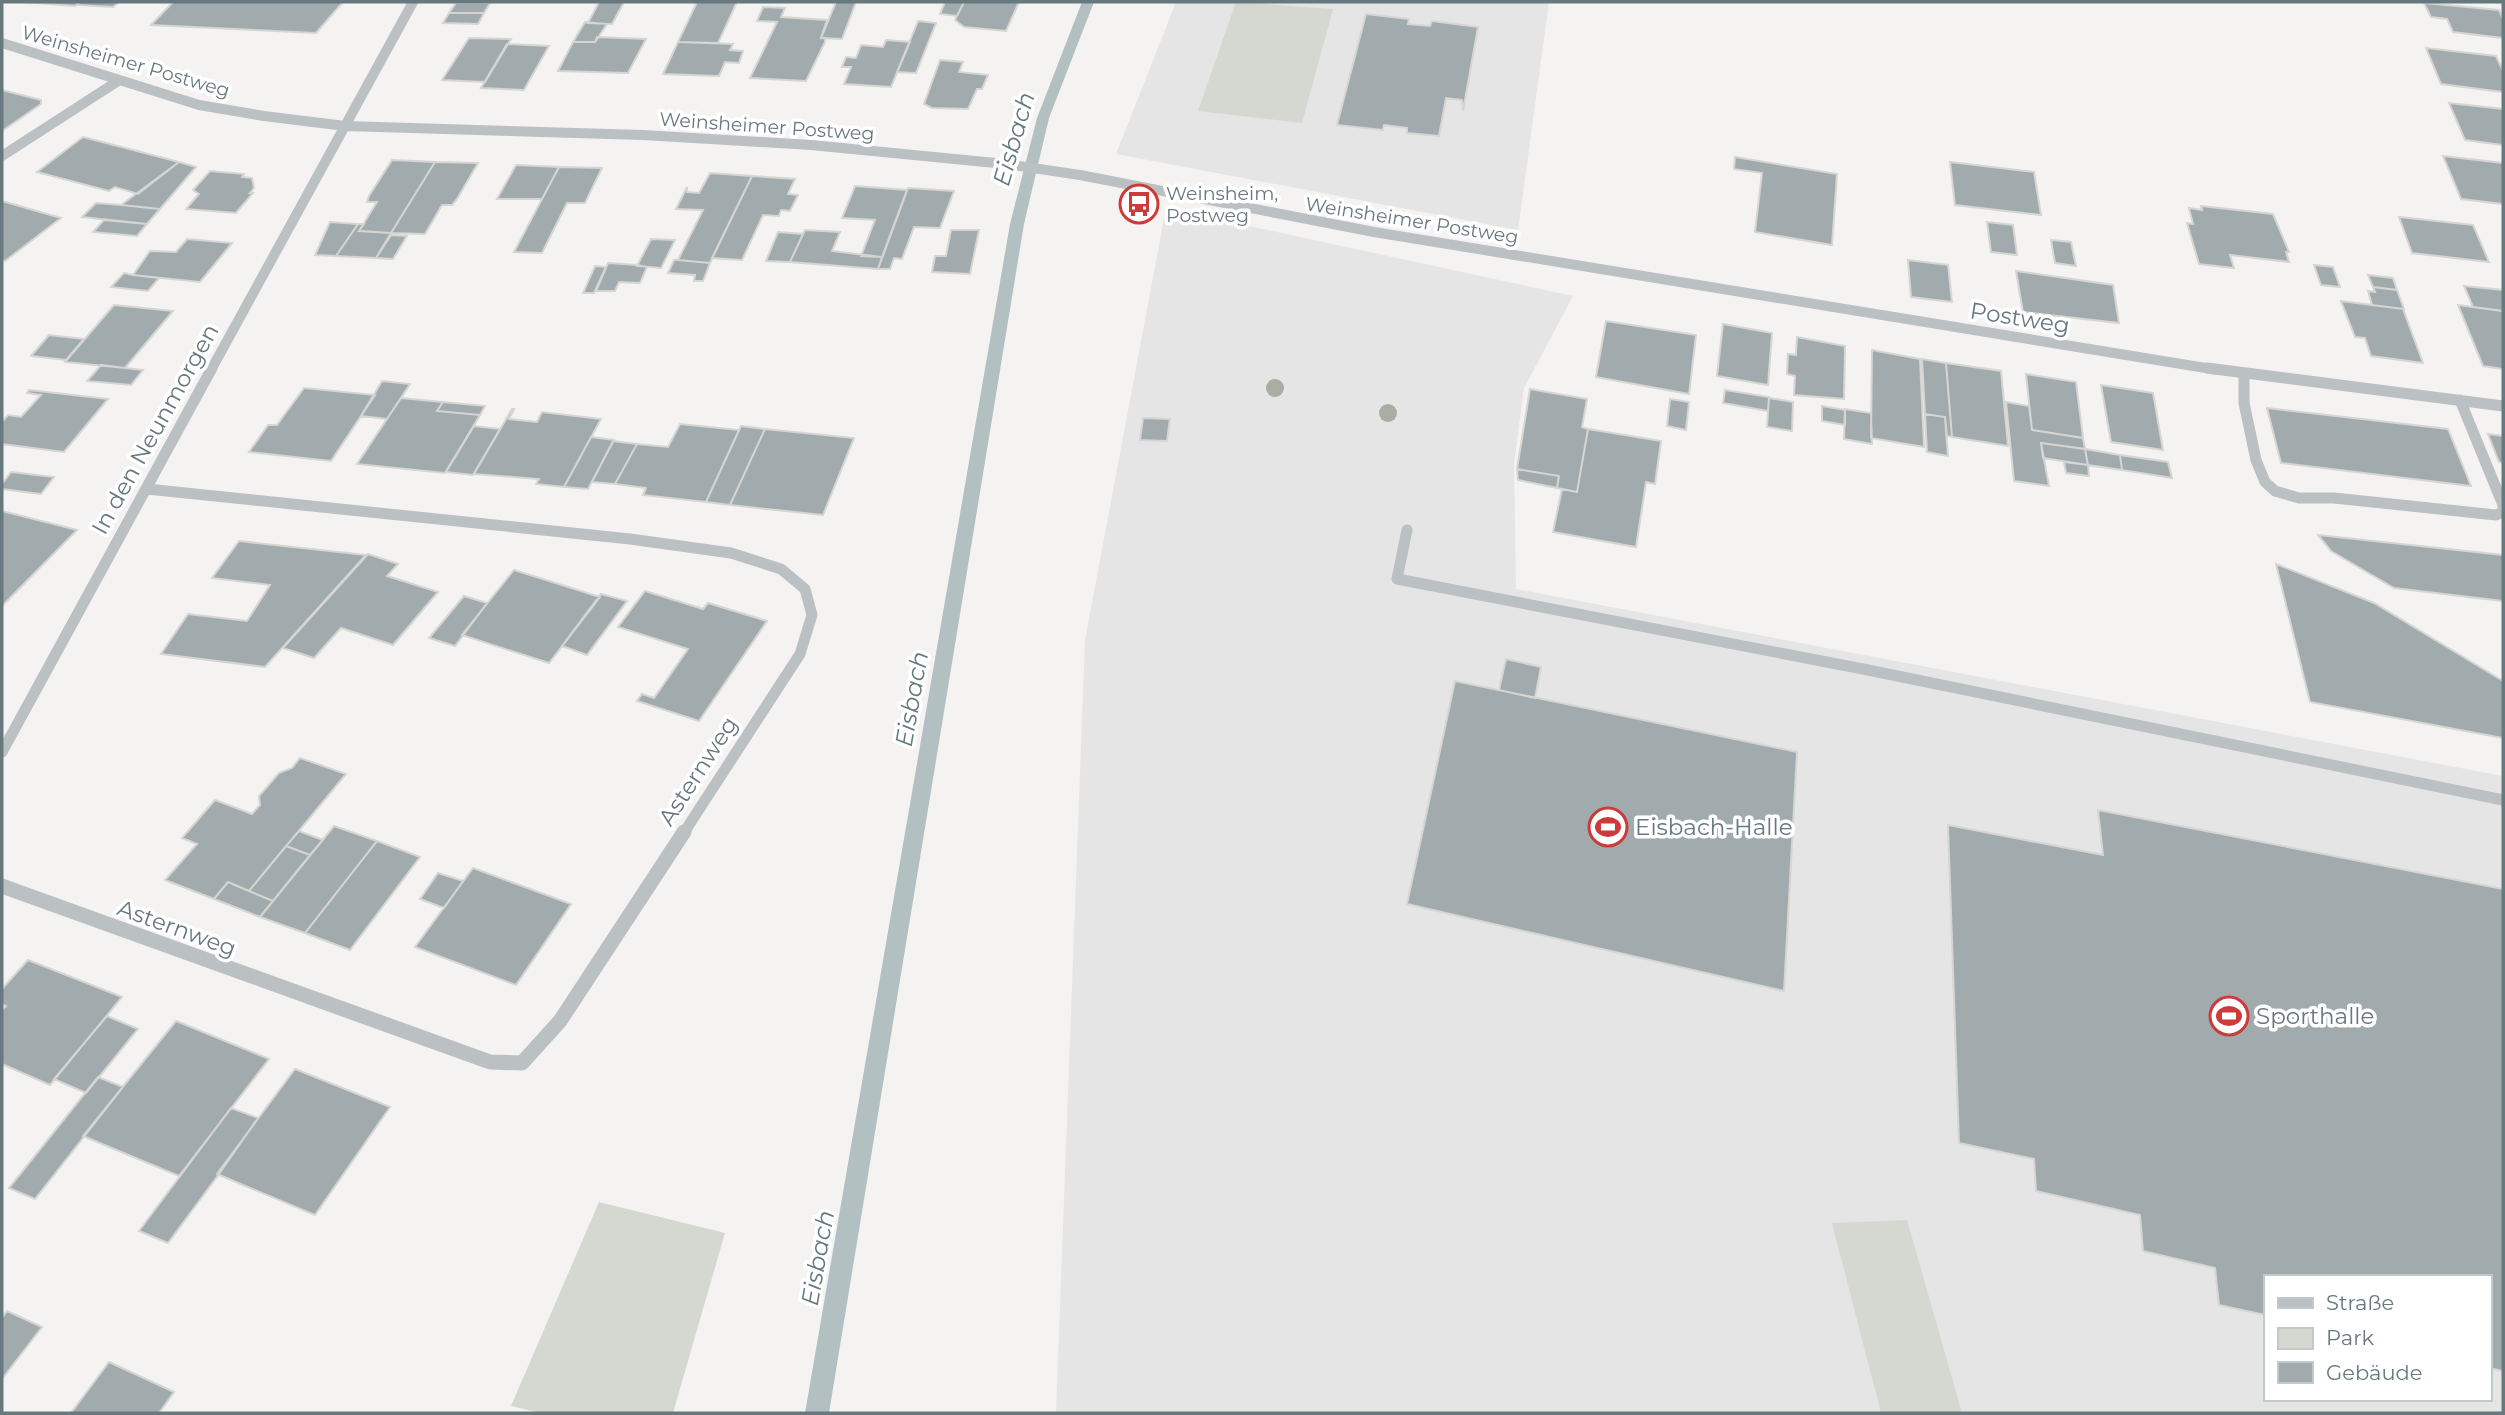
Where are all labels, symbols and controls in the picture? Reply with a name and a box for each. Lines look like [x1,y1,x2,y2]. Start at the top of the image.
street label: Weinsheimer Postweg [19,21,233,102]
water label: Eisbach [986,89,1041,189]
street label: Weinsheimer Postweg [659,108,875,145]
place label: Weinsheim, Postweg [1166,182,1278,227]
bus stop icon: Weinsheim, Postweg [1118,183,1160,225]
street label: Weinsheimer Postweg [1304,192,1520,249]
street label: Postweg [1968,296,2072,340]
street label: In den Neunmorgen [86,319,224,539]
water label: Eisbach [889,649,934,749]
street label: Asternweg [652,711,744,831]
sports icon: Eisbach-Halle [1587,806,1629,848]
place label: Eisbach-Halle [1635,813,1793,841]
street label: Asternweg [114,894,240,962]
sports icon: Sporthalle [2208,995,2250,1037]
place label: Sporthalle [2256,1002,2374,1030]
water label: Eisbach [795,1208,840,1308]
legend [2264,1275,2491,1401]
text: Straße [2326,1290,2394,1315]
text: Park [2326,1325,2374,1350]
text: Gebäude [2326,1360,2423,1385]

